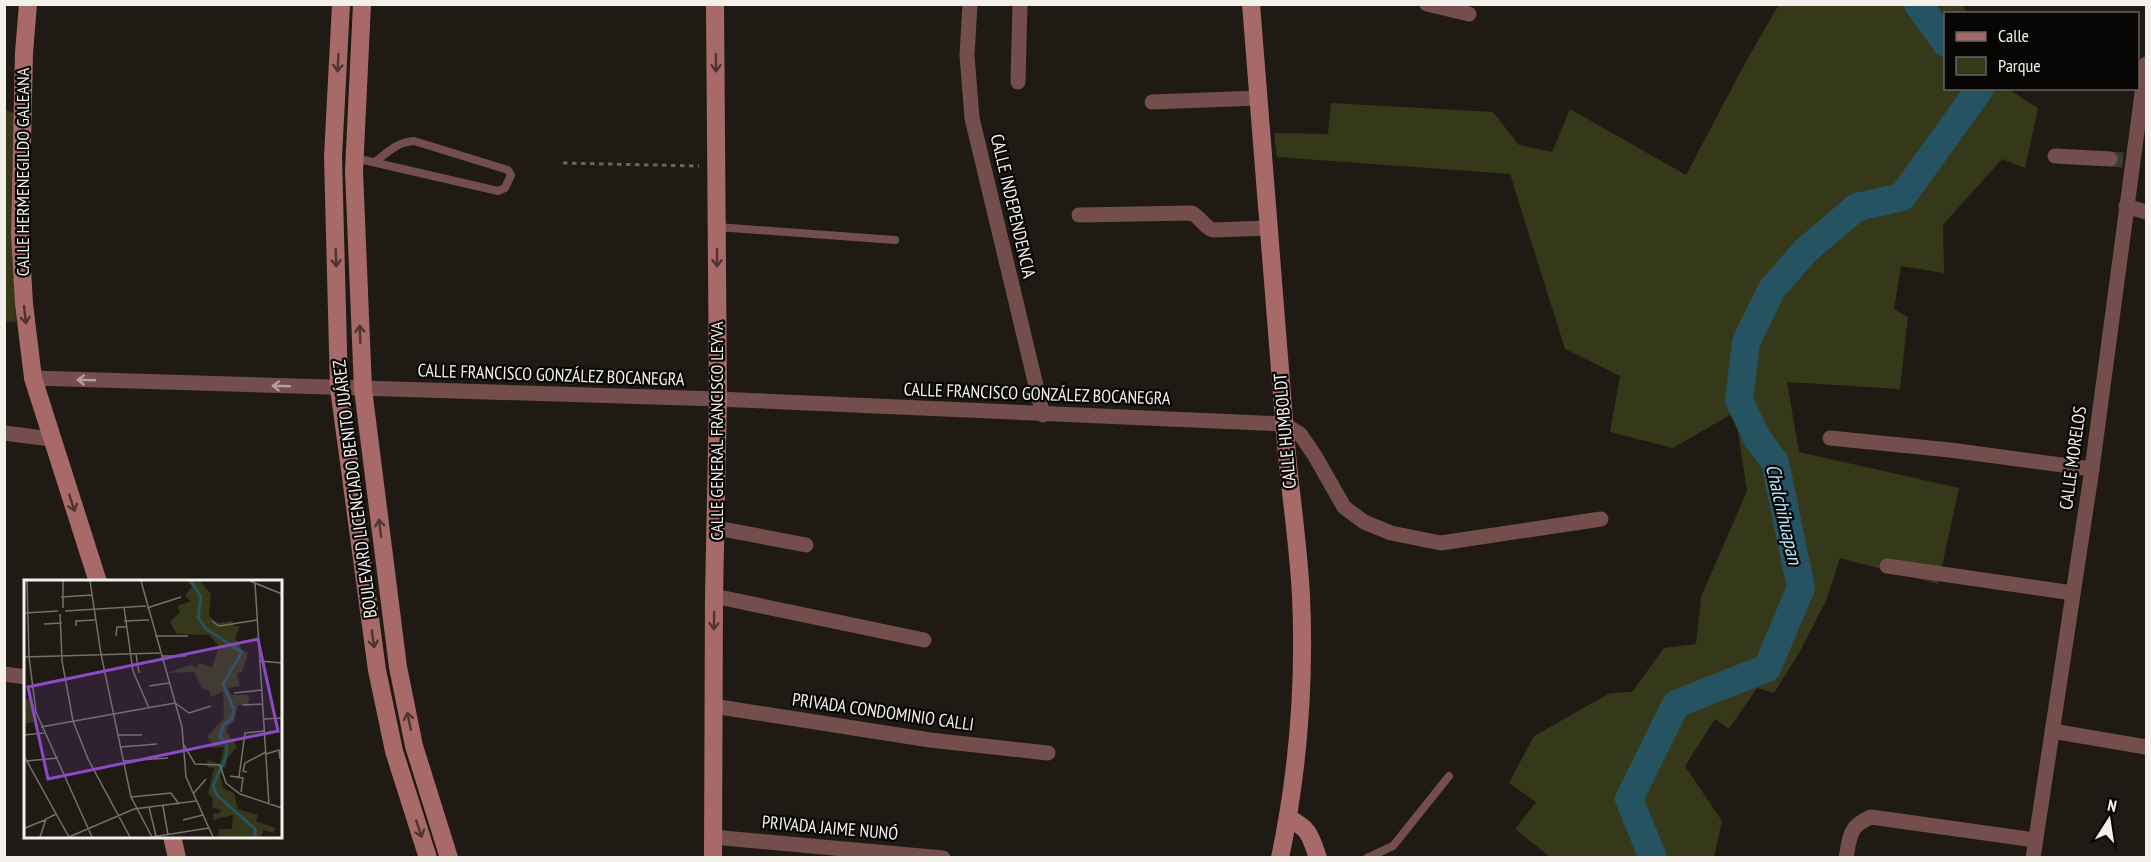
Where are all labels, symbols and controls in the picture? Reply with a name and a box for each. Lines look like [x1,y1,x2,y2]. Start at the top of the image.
legend [1944,12,2139,90]
text: Calle [1998,24,2029,47]
one-way arrow [332,52,343,72]
one-way arrow [710,52,722,72]
text: Parque [1998,54,2041,77]
street label: CALLE HERMENEGILDO GALEANA [11,67,34,276]
street label: CALLE INDEPENDENCIA [986,132,1041,281]
one-way arrow [330,247,341,267]
one-way arrow [712,247,723,267]
one-way arrow [20,304,31,324]
street label: CALLE GENERAL FRANCISCO LEYVA [705,321,728,541]
one-way arrow [355,325,366,345]
street label: CALLE FRANCISCO GONZÁLEZ BOCANEGRA [417,358,685,391]
street label: BOULEVARD LICENCIADO BENITO JUÁREZ [327,359,382,620]
street label: CALLE HUMBOLDT [1268,372,1301,490]
one-way arrow [77,374,97,385]
street label: CALLE FRANCISCO GONZÁLEZ BOCANEGRA [903,377,1171,410]
one-way arrow [272,381,292,392]
street label: CALLE MORELOS [2054,404,2091,511]
water label: Chalchihuapan [1760,461,1808,568]
one-way arrow [68,493,79,512]
one-way arrow [375,519,386,538]
inset map [24,580,282,838]
one-way arrow [708,610,720,630]
one-way arrow [368,629,379,649]
street label: PRIVADA CONDOMINIO CALLI [791,687,975,736]
one-way arrow [403,712,414,731]
north arrow [2079,790,2139,850]
text: N [2106,795,2118,816]
street label: PRIVADA JAIME NUNÓ [761,810,899,845]
one-way arrow [414,819,425,838]

